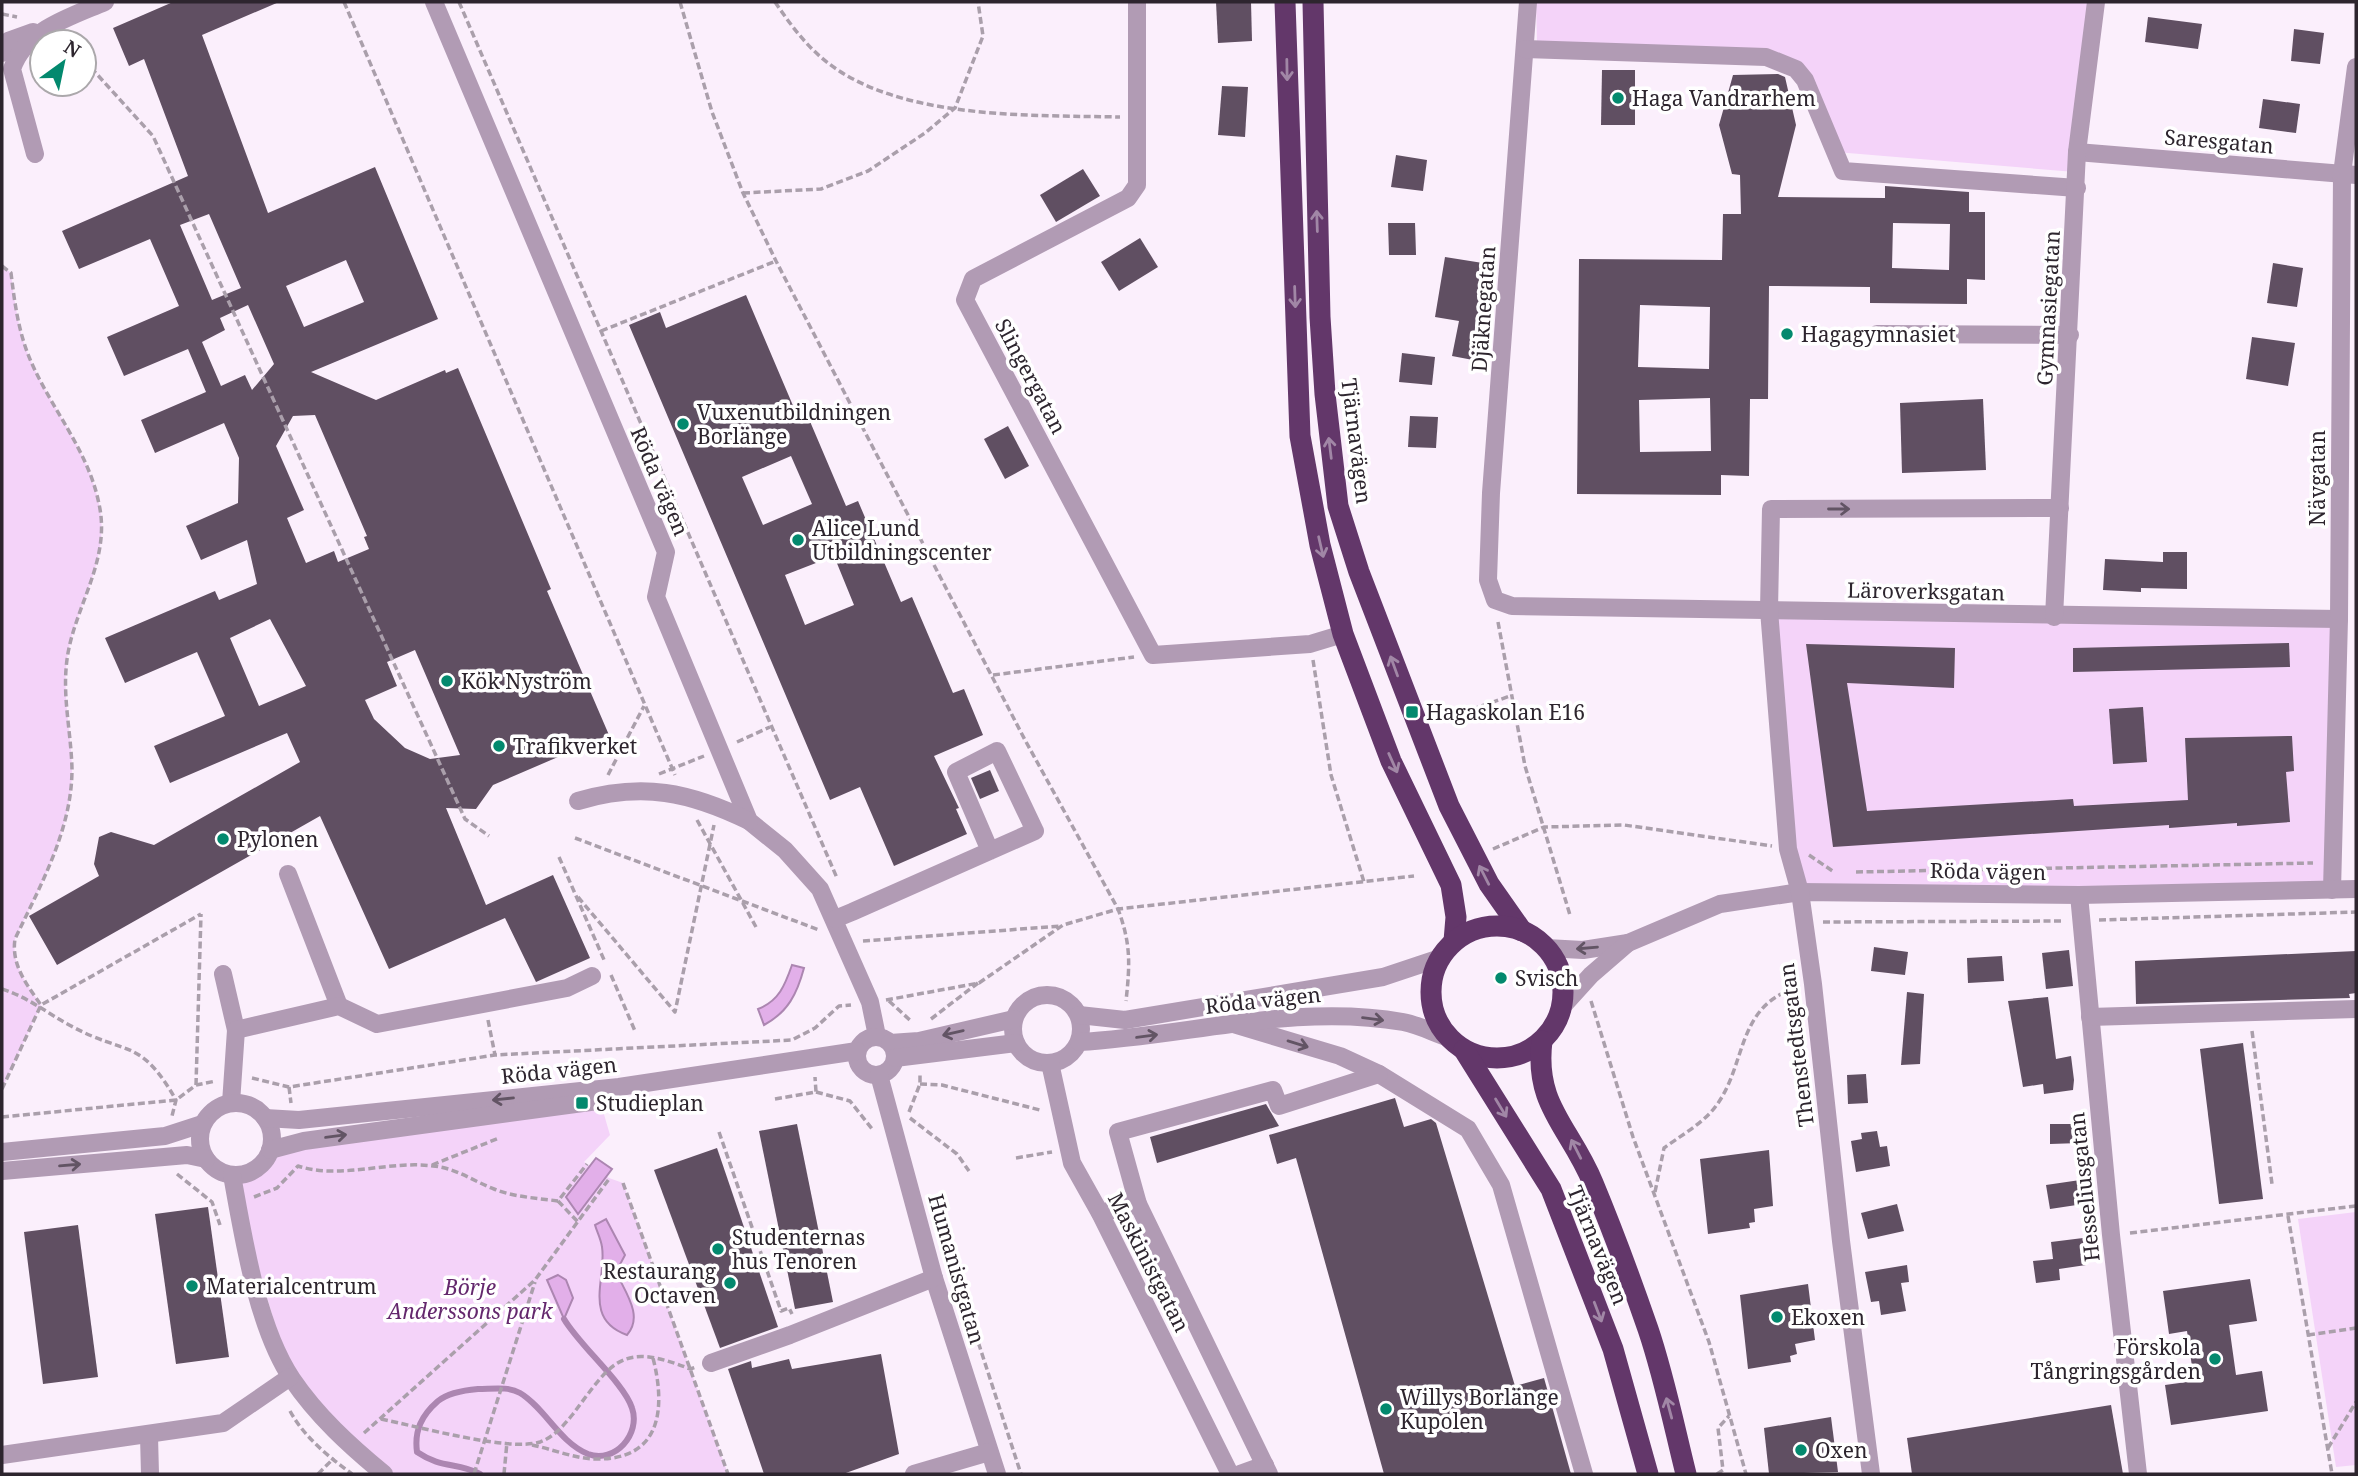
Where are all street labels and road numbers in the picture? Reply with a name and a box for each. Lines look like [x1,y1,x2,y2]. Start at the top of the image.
street label: Saresgatan [2163,122,2275,160]
street label: Gymnasiegatan [2030,230,2066,386]
street label: Djäknegatan [1465,245,1501,373]
street label: Slingergatan [989,314,1073,438]
street label: Tjärnavägen [1335,377,1379,505]
street label: Röda vägen [624,422,696,540]
street label: Nävgatan [2303,430,2331,526]
street label: Läroverksgatan [1847,576,2005,606]
street label: Röda vägen [1930,856,2046,886]
street label: Thenstedtsgatan [1772,962,1820,1128]
street label: Röda vägen [1204,980,1322,1020]
street label: Röda vägen [500,1050,618,1090]
street label: Hesseliusgatan [2062,1111,2106,1263]
street label: Tjärnavägen [1561,1181,1635,1309]
street label: Maskinistgatan [1102,1187,1196,1337]
street label: Humanistgatan [922,1191,992,1347]

